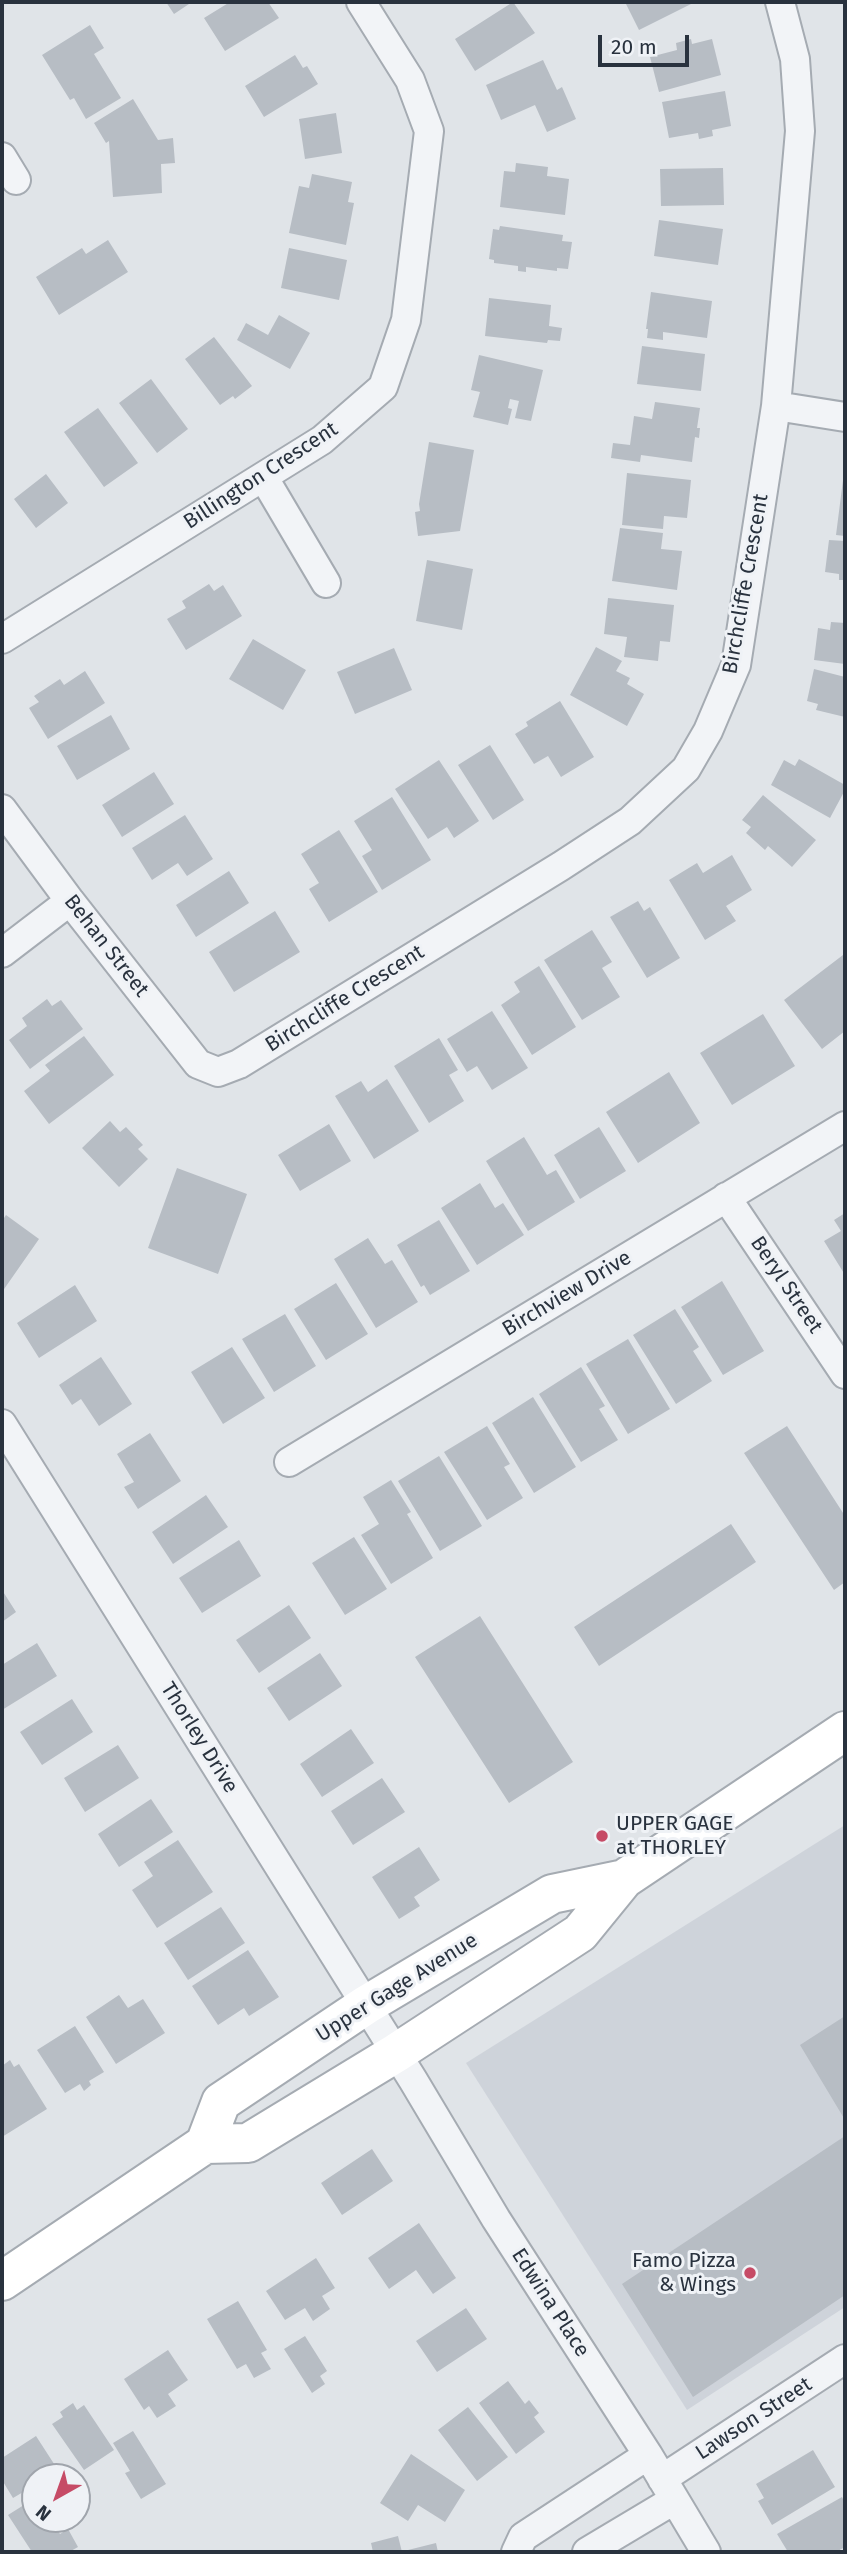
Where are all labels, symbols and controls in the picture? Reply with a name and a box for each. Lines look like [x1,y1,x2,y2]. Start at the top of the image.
scale bar [602,21,693,65]
text: 20 m [611,34,657,60]
street label: Billington Crescent [179,417,343,535]
street label: Birchcliffe Crescent [718,492,774,676]
street label: Behan Street [58,890,154,1002]
street label: Birchcliffe Crescent [261,940,429,1058]
street label: Beryl Street [744,1232,828,1338]
street label: Birchview Drive [498,1246,636,1342]
street label: Thorley Drive [155,1678,243,1798]
place label: UPPER GAGE at THORLEY [616,1811,733,1861]
marker: UPPER GAGE at THORLEY [594,1828,610,1844]
street label: Upper Gage Avenue [312,1928,482,2048]
street label: Edwina Place [506,2244,594,2362]
place label: Famo Pizza & Wings [632,2248,736,2298]
marker: Famo Pizza & Wings [742,2265,758,2281]
street label: Lawson Street [691,2372,817,2466]
north arrow [21,2463,91,2533]
text: N [31,2500,56,2526]

